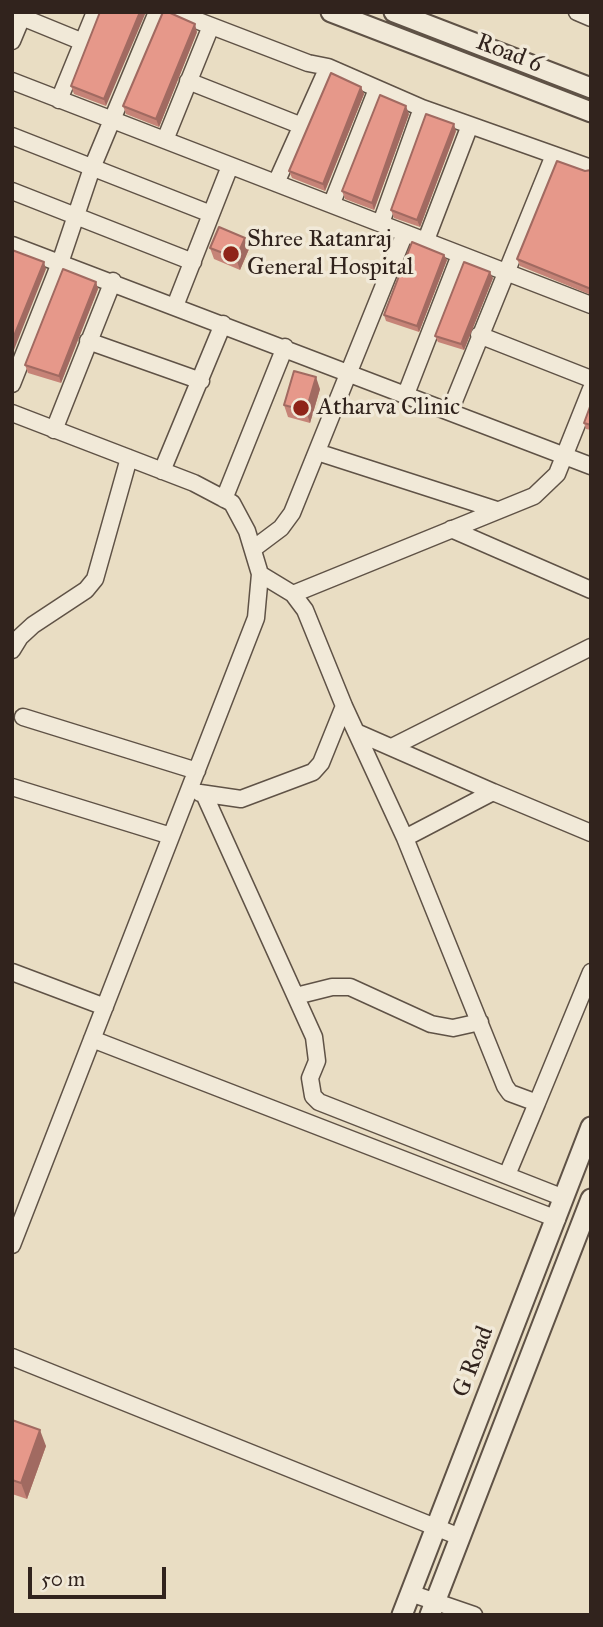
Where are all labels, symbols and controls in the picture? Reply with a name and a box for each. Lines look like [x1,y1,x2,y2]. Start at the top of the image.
street label: Road 6 [472,28,546,80]
place label: Shree Ratanraj General Hospital [247,226,413,282]
marker: Shree Ratanraj General Hospital [221,244,241,264]
place label: Atharva Clinic [317,394,460,422]
marker: Atharva Clinic [291,398,311,418]
street label: G Road [447,1322,501,1402]
scale bar [32,1554,170,1598]
text: 50 m [41,1566,85,1592]

